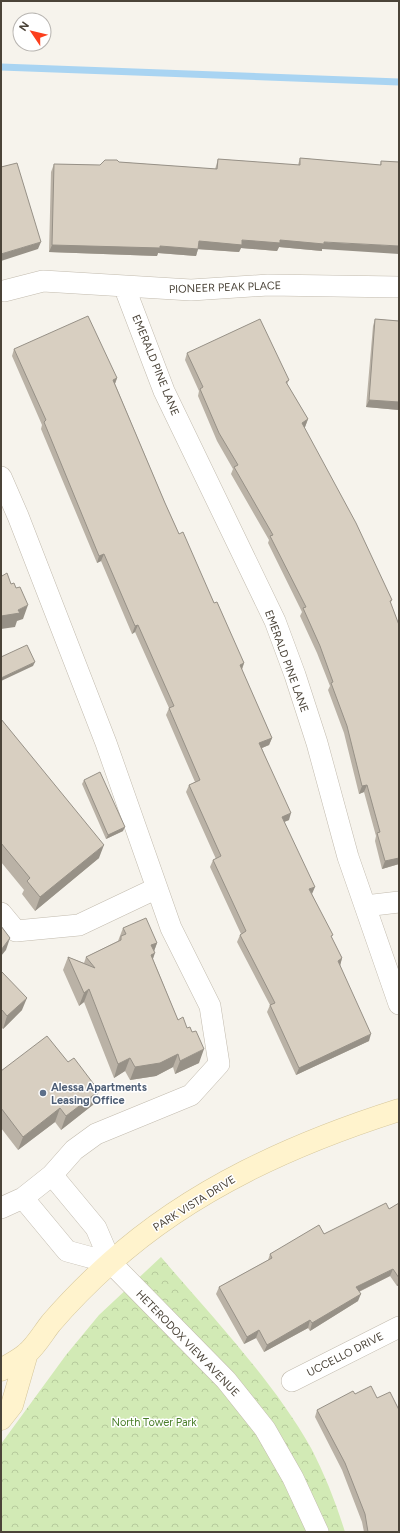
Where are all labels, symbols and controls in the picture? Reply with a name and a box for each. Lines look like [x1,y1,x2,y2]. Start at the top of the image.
north arrow [12,12,52,52]
text: N [16,19,32,34]
street label: PIONEER PEAK PLACE [169,279,281,296]
street label: EMERALD PINE LANE [129,313,182,418]
street label: EMERALD PINE LANE [262,608,311,714]
place label: Alessa Apartments Leasing Office [51,1081,147,1107]
marker: Alessa Apartments Leasing Office [38,1088,48,1098]
street label: PARK VISTA DRIVE [151,1173,238,1234]
street label: HETERODOX VIEW AVENUE [133,1288,242,1399]
street label: UCCELLO DRIVE [305,1330,386,1379]
park label: North Tower Park [111,1416,197,1429]

